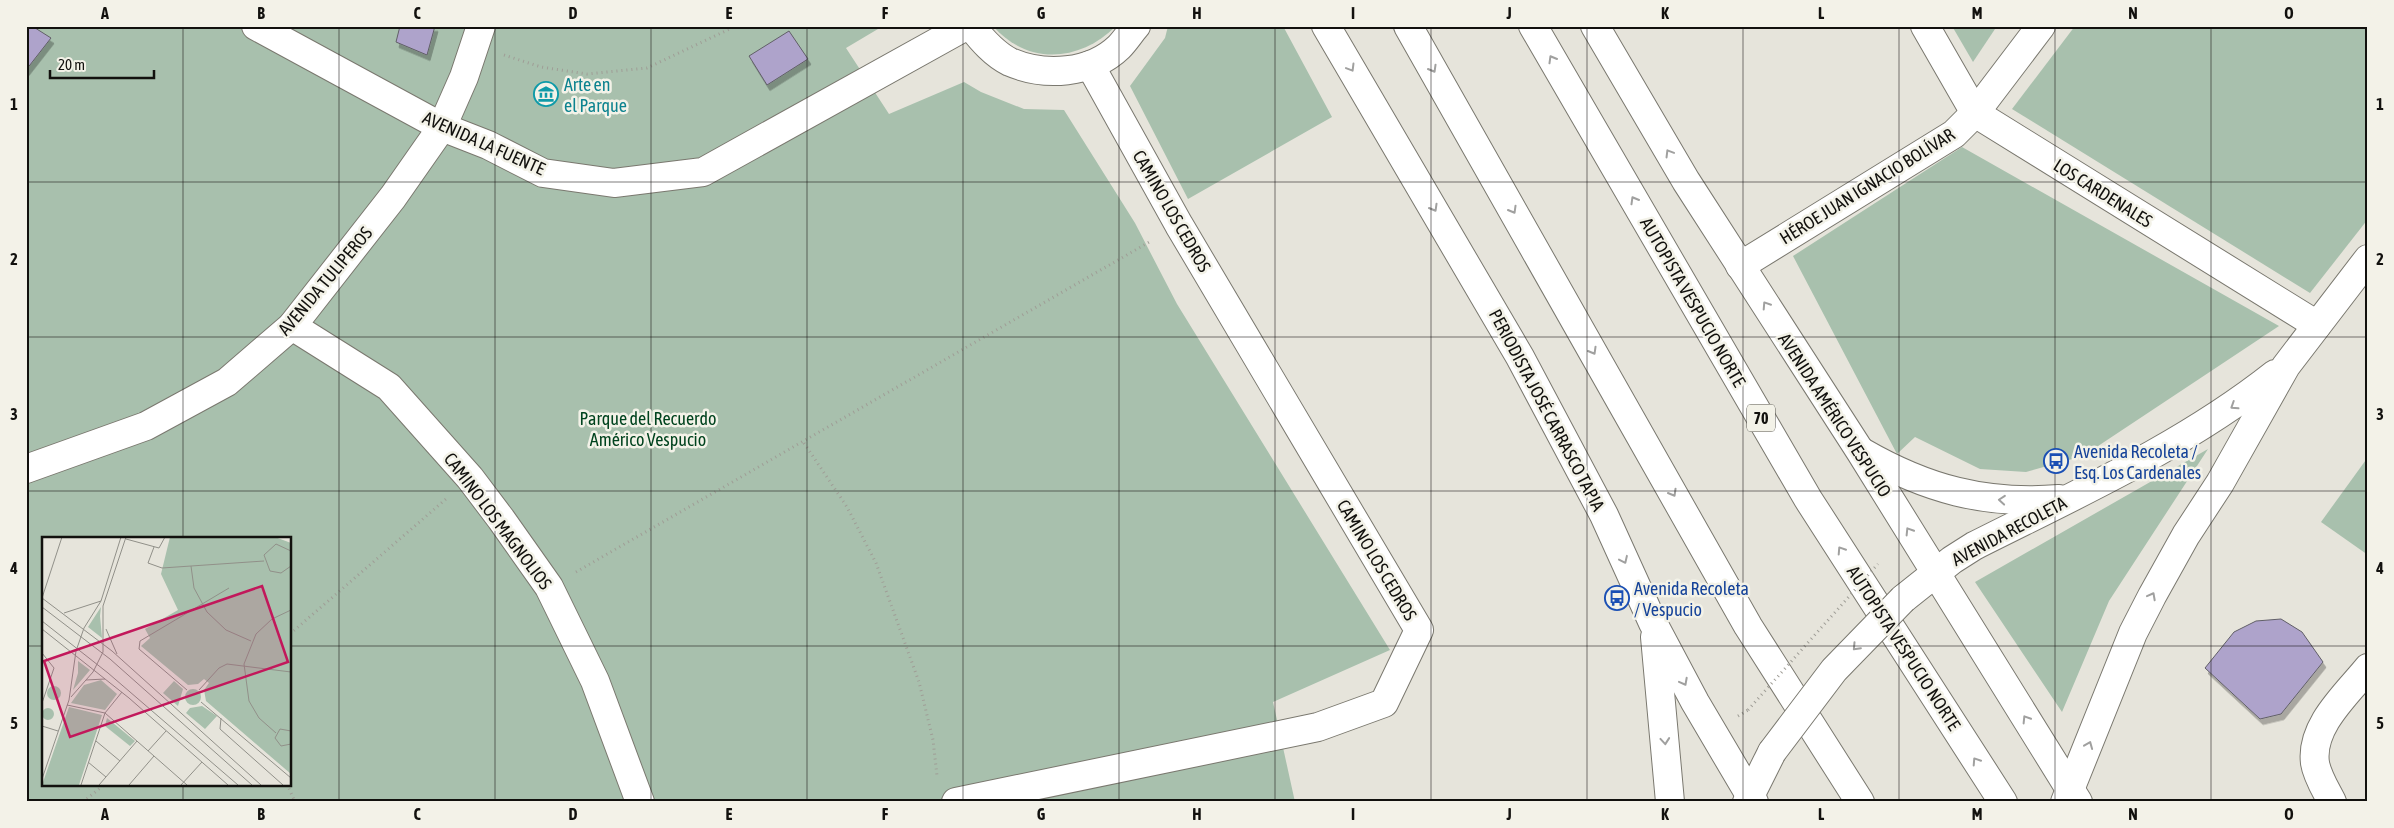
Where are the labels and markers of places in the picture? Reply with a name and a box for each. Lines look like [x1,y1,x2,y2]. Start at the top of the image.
place label: Arte en el Parque [564,74,627,116]
museum icon: Arte en el Parque [533,81,559,107]
place label: Avenida Recoleta / Esq. Los Cardenales [2074,441,2201,483]
bus stop icon: Avenida Recoleta / Esq. Los Cardenales [2043,448,2069,474]
place label: Avenida Recoleta / Vespucio [1634,578,1749,620]
bus stop icon: Avenida Recoleta / Vespucio [1604,585,1630,611]

